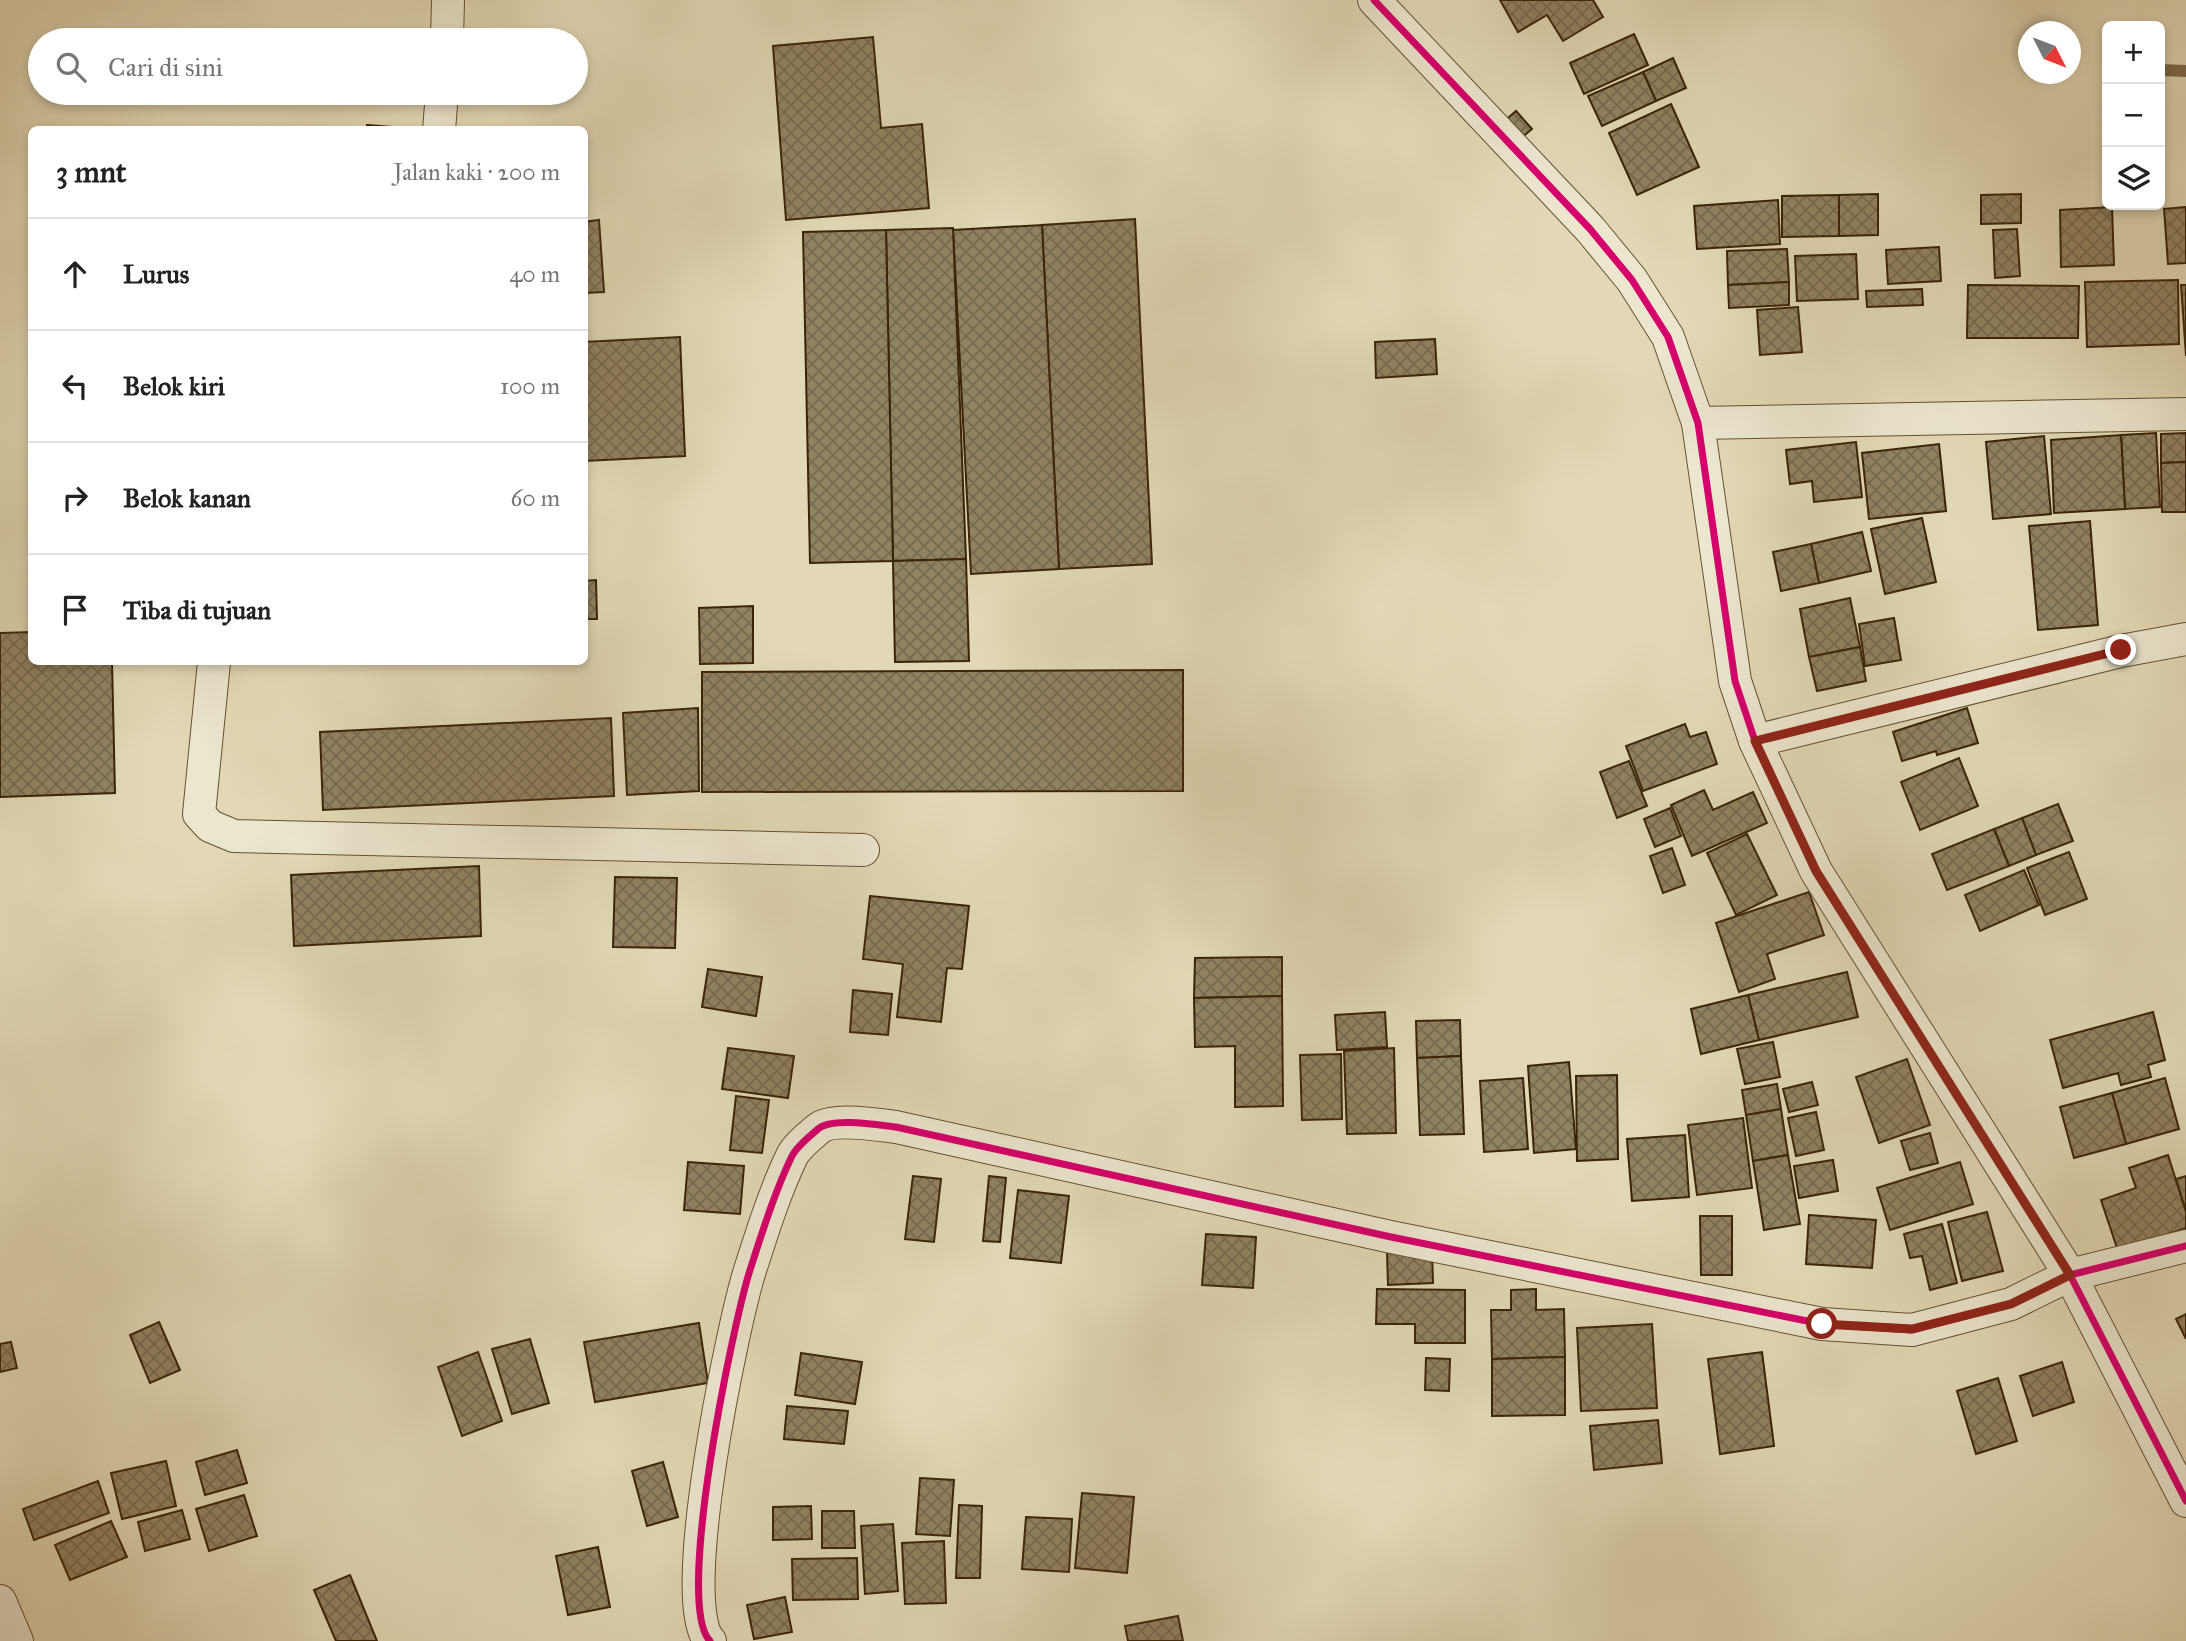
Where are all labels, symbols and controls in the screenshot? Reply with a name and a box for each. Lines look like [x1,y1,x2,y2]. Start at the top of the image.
north arrow [2018,21,2081,84]
map controls [2102,21,2165,210]
button: + [2102,21,2165,84]
search box [28,28,588,105]
icon: search [52,48,90,86]
text: Cari di sini [108,51,223,83]
button: − [2102,84,2165,147]
button: layers [2102,147,2165,210]
text: 3 mnt [56,154,126,190]
text: Jalan kaki · 200 m [393,158,560,186]
icon: ahead [56,255,94,293]
text: Lurus [123,258,189,290]
text: 40 m [510,260,560,288]
icon: left [56,367,94,405]
text: Belok kiri [123,370,225,402]
text: 100 m [500,372,560,400]
icon: right [56,479,94,517]
text: Belok kanan [123,482,251,514]
text: 60 m [511,484,560,512]
icon: arrive [56,591,94,629]
text: Tiba di tujuan [123,594,271,626]
route end [2105,634,2136,665]
route start [1806,1308,1837,1339]

